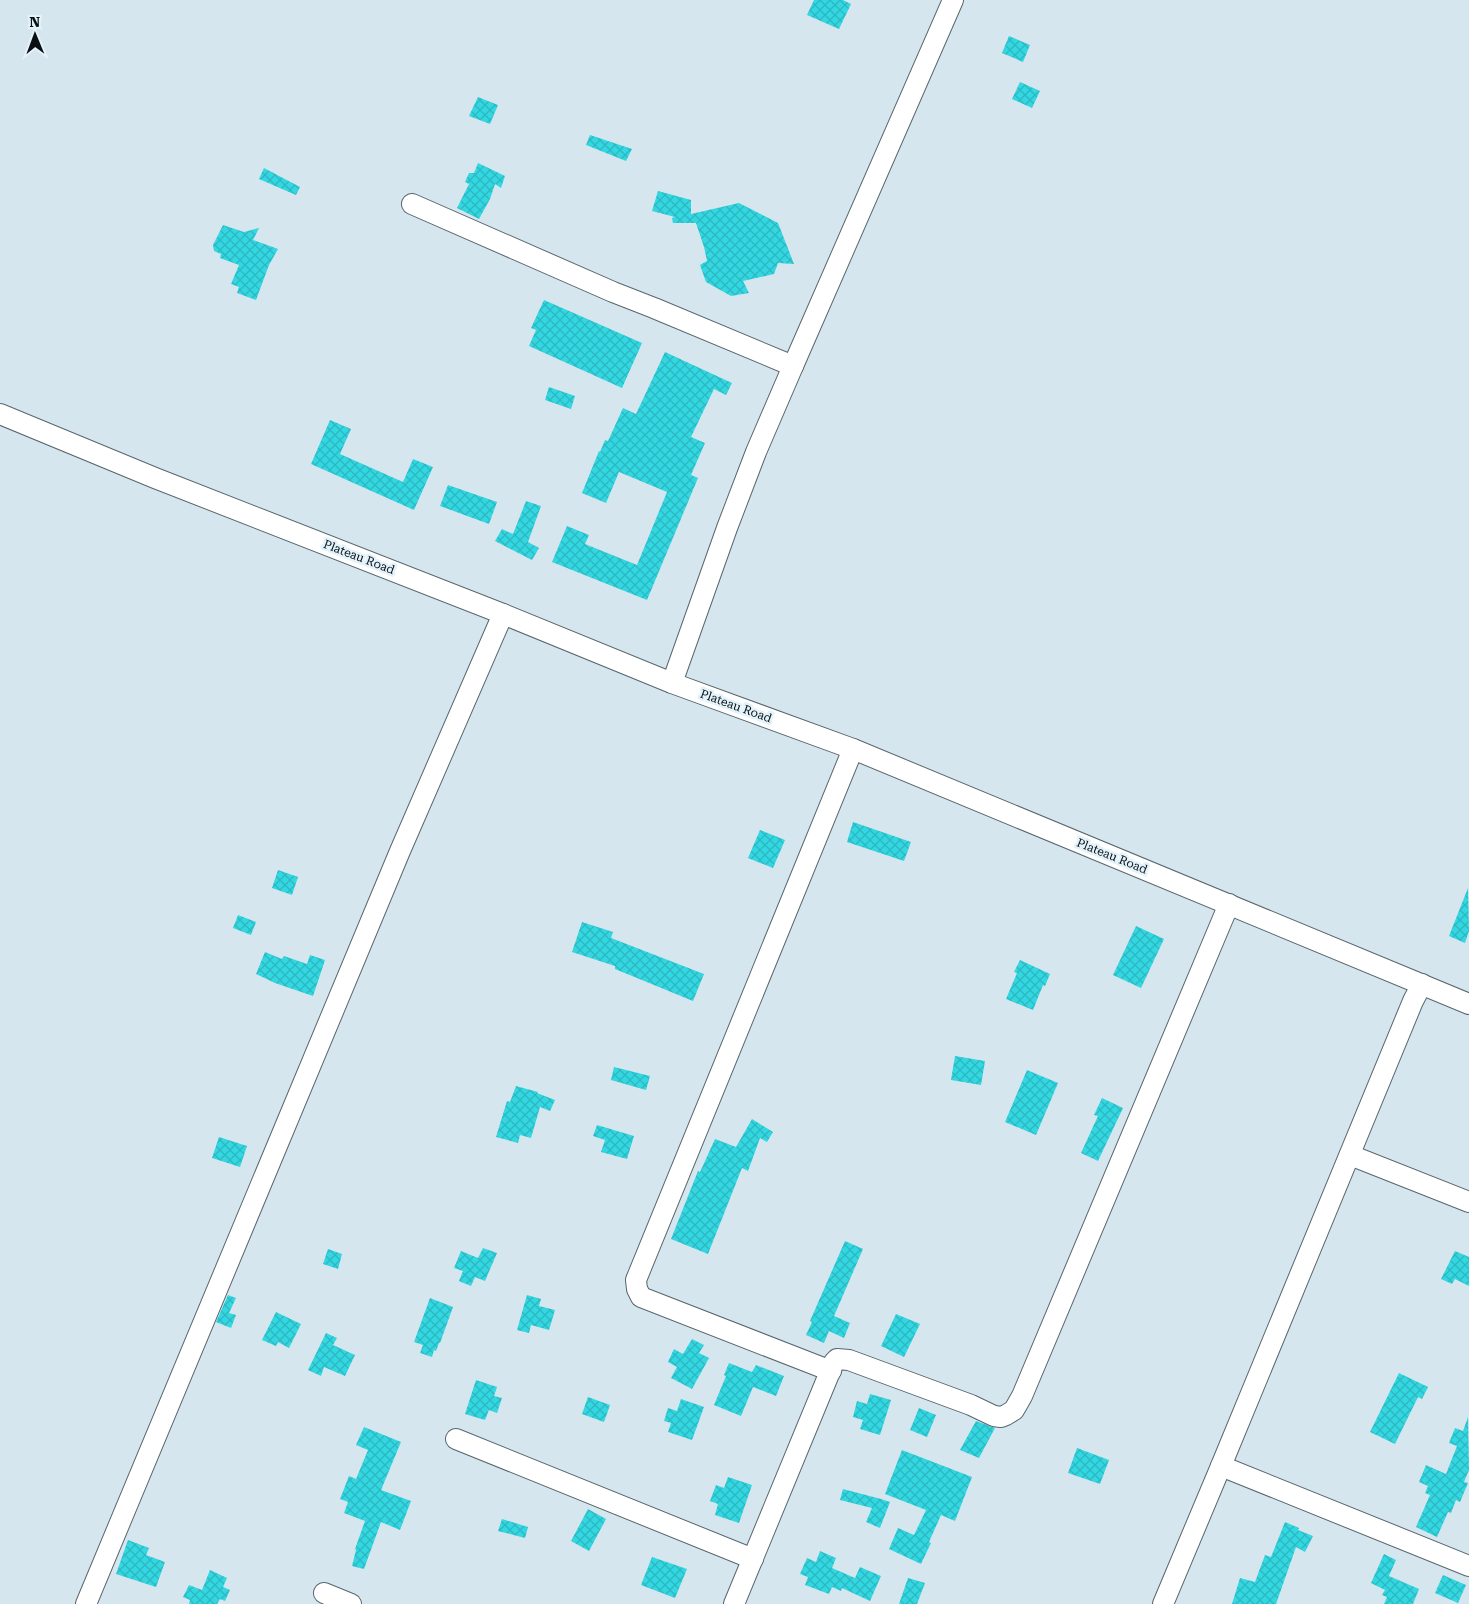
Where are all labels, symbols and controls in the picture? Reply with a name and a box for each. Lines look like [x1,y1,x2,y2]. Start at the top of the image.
north arrow [10,10,60,60]
text: N [29,14,41,30]
street label: Plateau Road [321,537,397,577]
street label: Plateau Road [698,687,774,726]
street label: Plateau Road [1075,835,1150,877]

